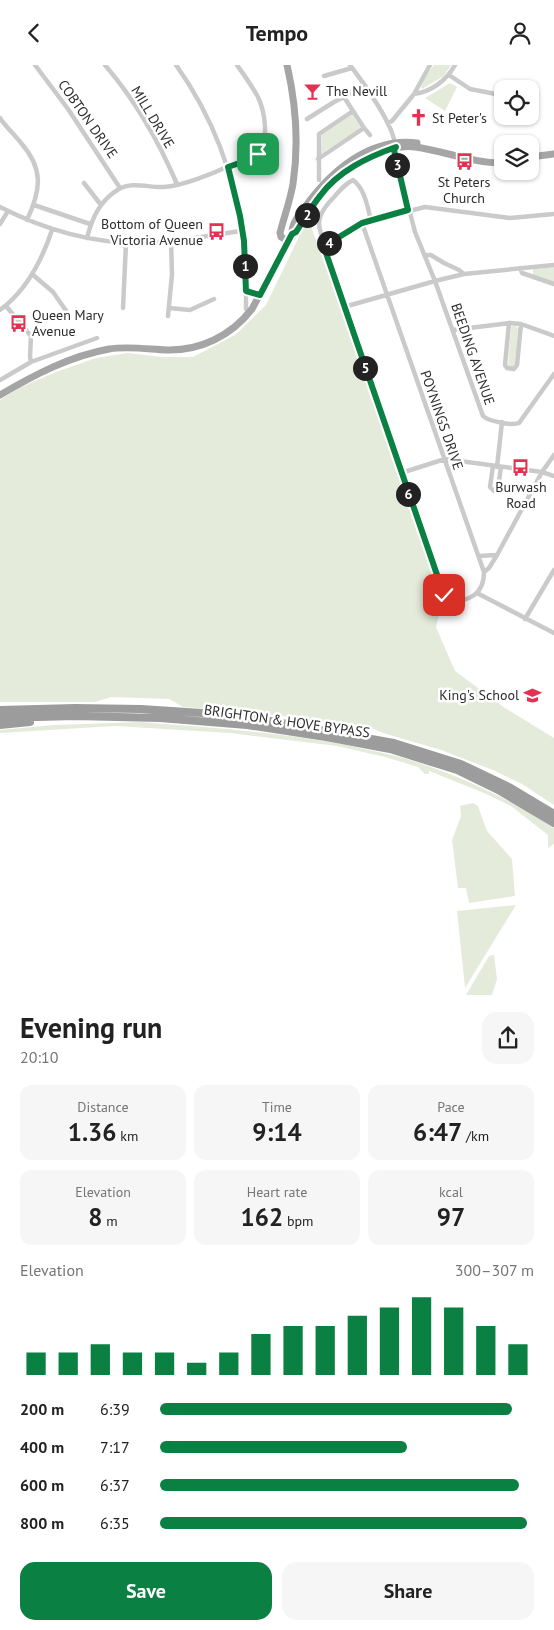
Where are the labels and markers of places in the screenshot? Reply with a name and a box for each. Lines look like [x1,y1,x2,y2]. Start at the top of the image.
bar icon: The Nevill [302,81,322,101]
place label: The Nevill [326,82,387,100]
church icon: St Peter's [408,108,428,128]
place label: St Peter's [432,109,487,127]
pin [237,133,279,175]
bus stop icon: St Peters Church [454,152,474,172]
pin: 3 [384,153,410,177]
place label: St Peters Church [438,173,490,207]
pin: 2 [294,203,320,227]
place label: Bottom of Queen Victoria Avenue [101,215,203,249]
bus stop icon: Bottom of Queen Victoria Avenue [207,222,227,242]
pin: 4 [316,231,342,255]
pin: 1 [232,253,258,279]
place label: Queen Mary Avenue [32,306,104,340]
bus stop icon: Queen Mary Avenue [8,313,28,333]
pin: 5 [352,355,378,381]
bus stop icon: Burwash Road [511,457,531,477]
place label: Burwash Road [495,478,547,512]
pin: 6 [396,481,420,507]
pin [423,574,465,616]
school or university icon: King's School [523,685,543,705]
place label: King's School [439,686,519,704]

